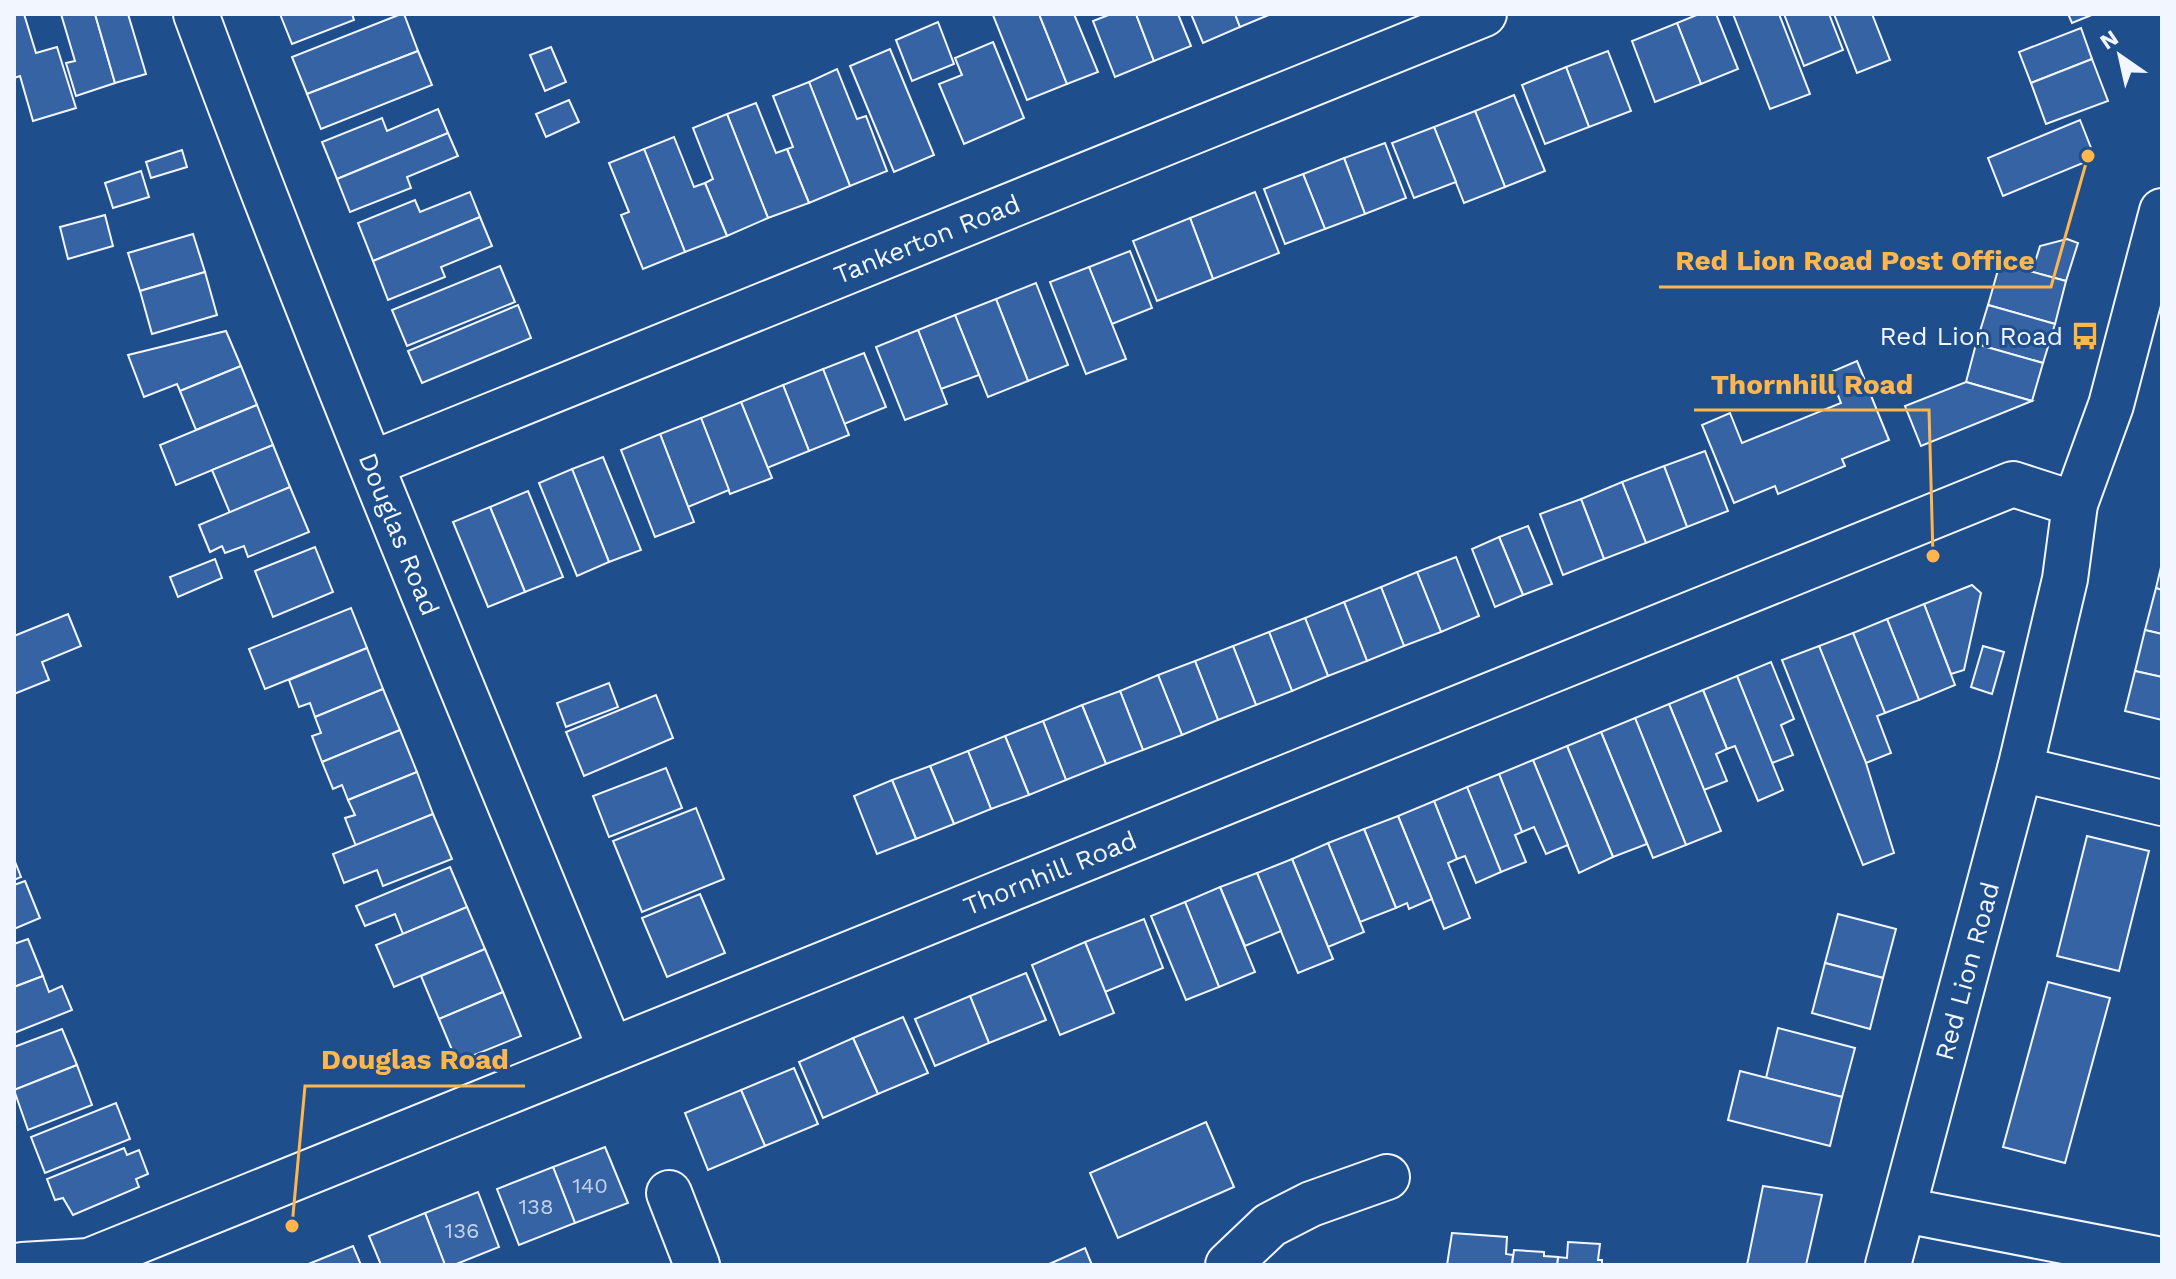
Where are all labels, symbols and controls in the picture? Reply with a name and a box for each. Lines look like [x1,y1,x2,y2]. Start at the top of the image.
north arrow [2080,16,2160,96]
text: N [2095,25,2123,55]
street label: Tankerton Road [830,188,1024,290]
callout: Red Lion Road Post Office [1659,235,2051,287]
text: Red Lion Road Post Office [1675,244,2035,277]
place label: Red Lion Road [1879,321,2063,351]
bus stop icon: Red Lion Road [2070,321,2100,351]
callout: Thornhill Road [1694,358,1929,410]
text: Thornhill Road [1711,368,1913,401]
street label: Douglas Road [353,448,445,620]
street label: Thornhill Road [959,825,1141,921]
street label: Red Lion Road [1929,878,2005,1064]
callout: Douglas Road [305,1034,525,1086]
text: Douglas Road [321,1043,509,1076]
house number: 140 [572,1173,608,1198]
house number: 138 [519,1194,553,1219]
house number: 136 [445,1218,479,1243]

